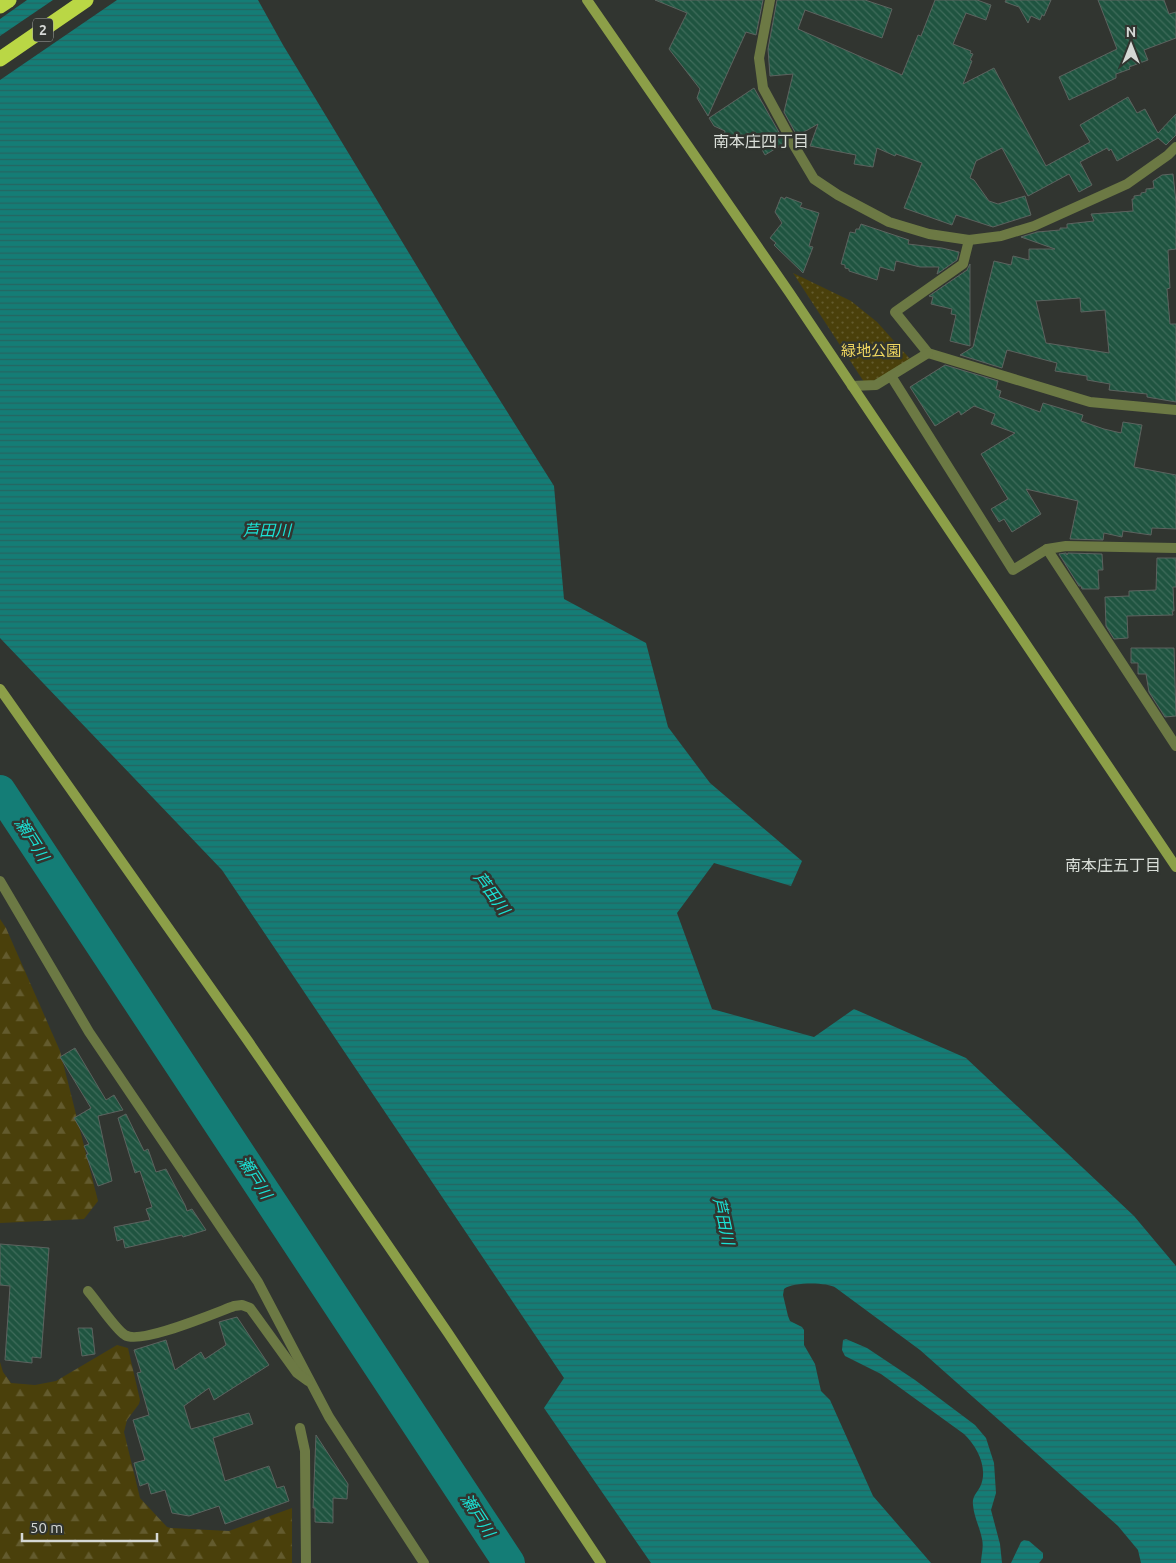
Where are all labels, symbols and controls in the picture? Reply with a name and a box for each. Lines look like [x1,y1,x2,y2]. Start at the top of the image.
road number: 2 [33,18,53,42]
north arrow [1106,20,1156,70]
text: N [1126,24,1136,40]
district label: 南本庄四丁目 [713,132,809,150]
park label: 緑地公園 [841,342,901,359]
water label: 芦田川 [243,521,293,539]
water label: 瀬戸川 [11,814,54,866]
district label: 南本庄五丁目 [1065,856,1161,874]
water label: 芦田川 [471,868,515,919]
water label: 瀬戸川 [234,1152,277,1204]
water label: 芦田川 [710,1196,738,1248]
water label: 瀬戸川 [457,1490,500,1542]
scale bar [22,1510,158,1542]
text: 50 m [30,1519,63,1536]

